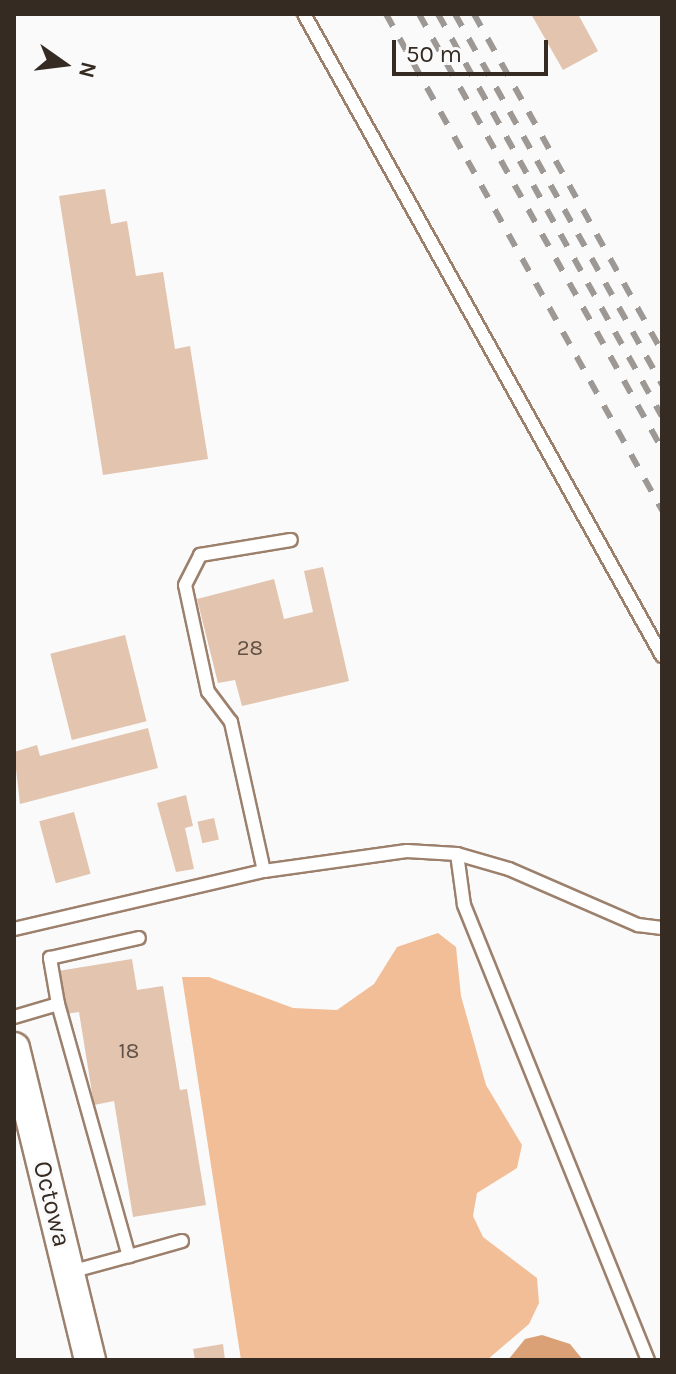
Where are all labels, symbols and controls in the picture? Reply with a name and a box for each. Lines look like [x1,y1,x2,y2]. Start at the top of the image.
north arrow [24,24,104,104]
scale bar [396,24,552,74]
text: 50 m [406,40,462,68]
text: N [73,59,102,81]
house number: 28 [237,636,263,662]
house number: 18 [119,1039,139,1065]
street label: Octowa [26,1158,78,1250]

